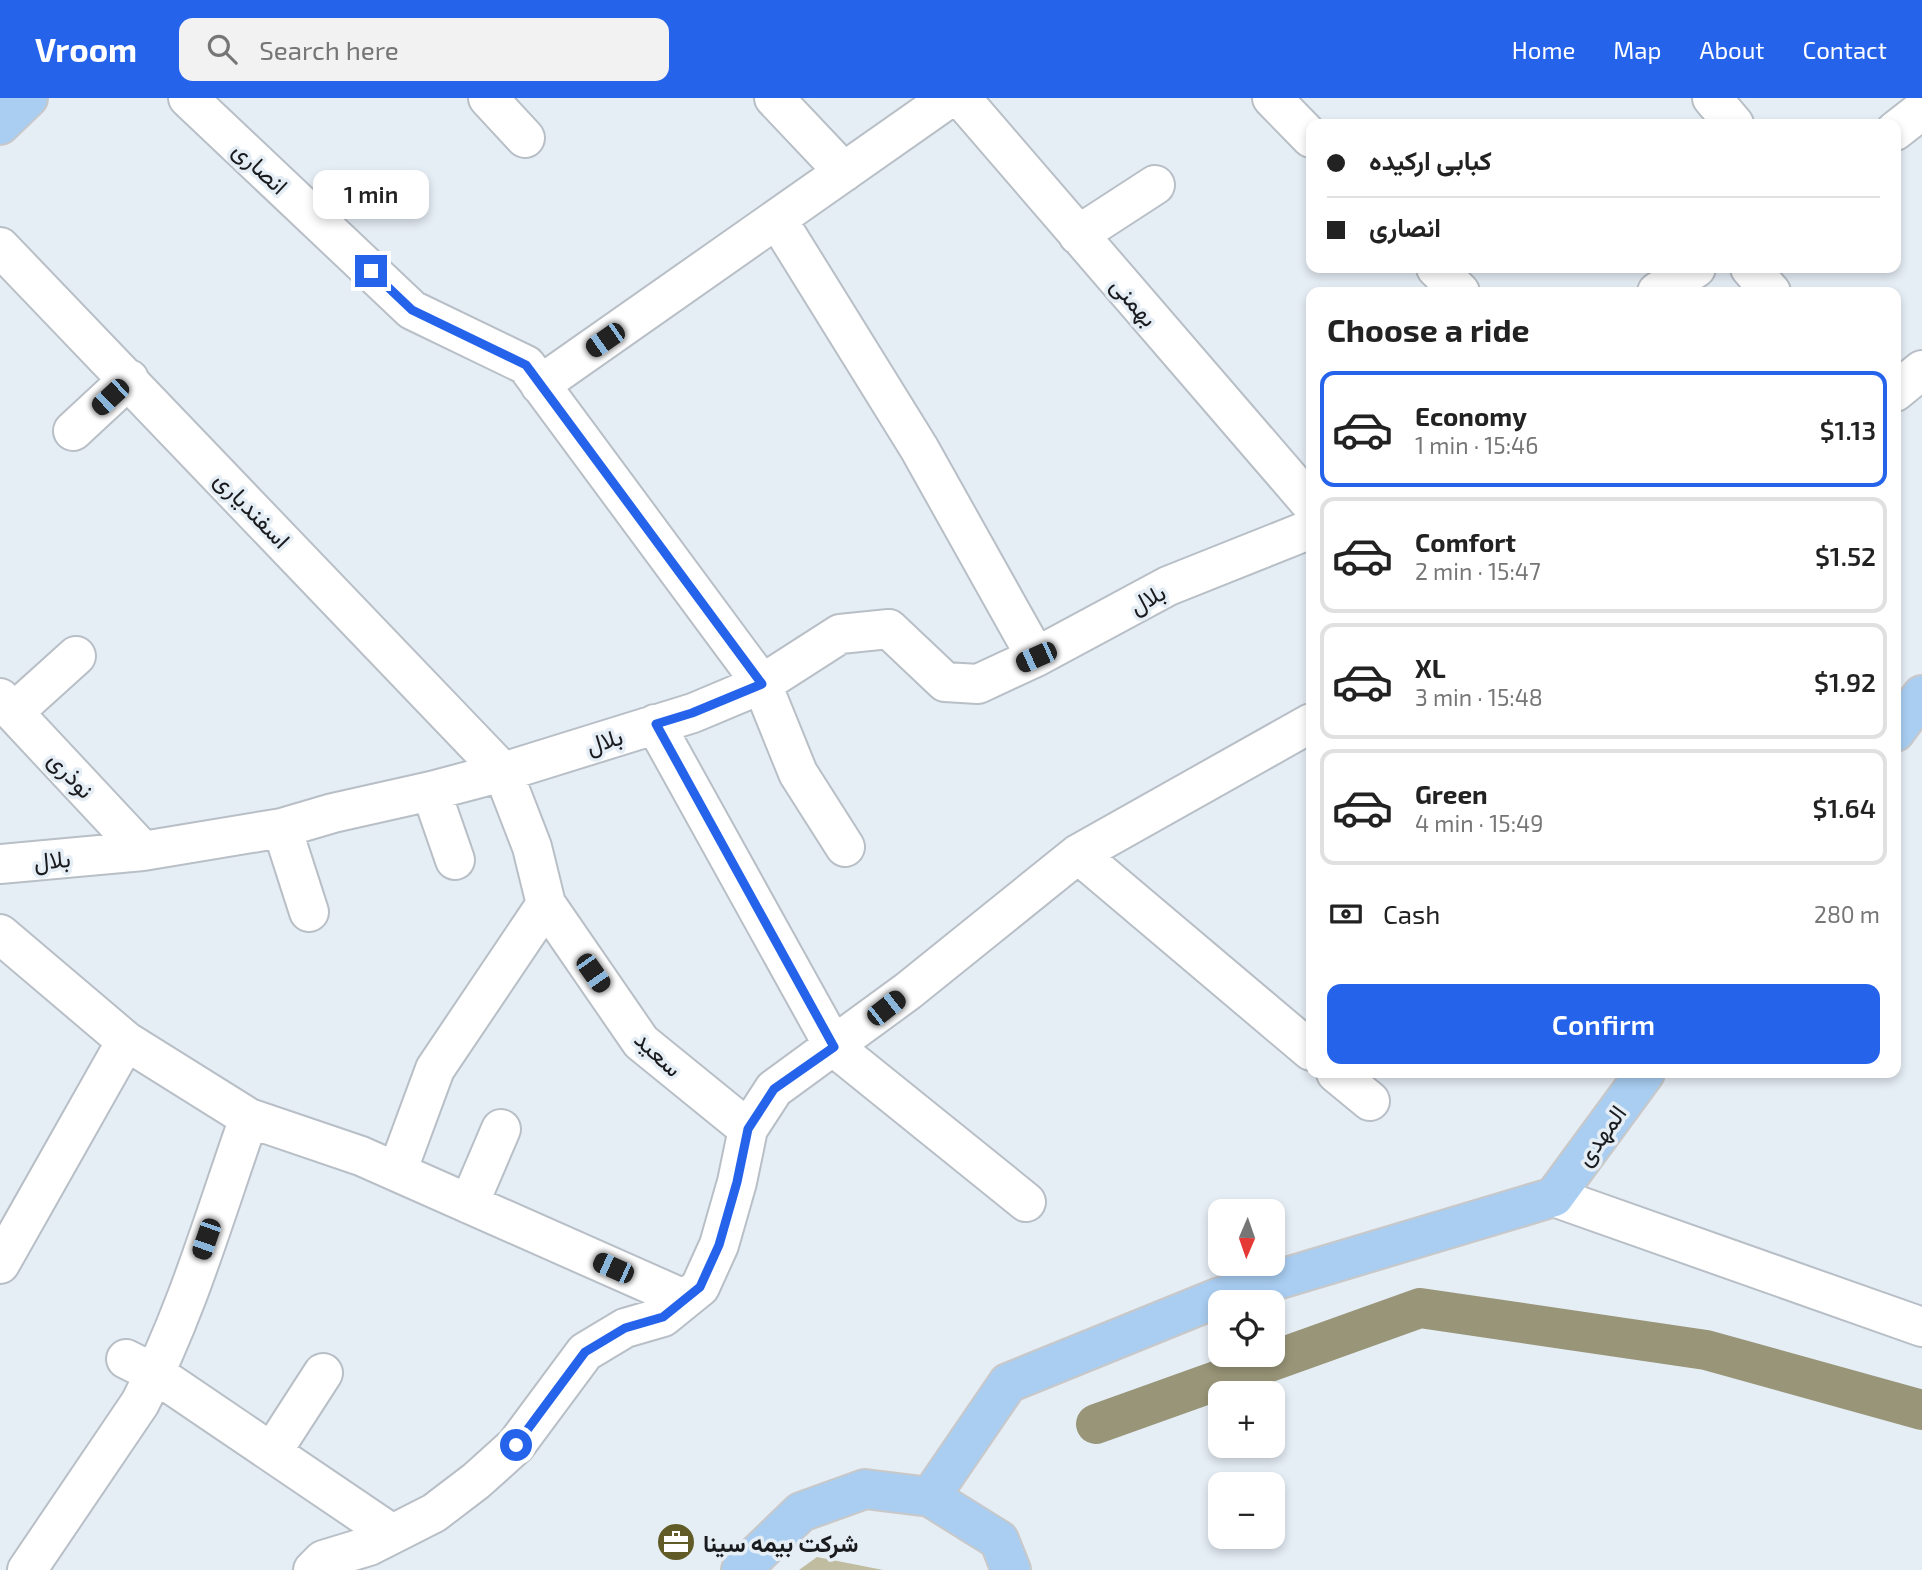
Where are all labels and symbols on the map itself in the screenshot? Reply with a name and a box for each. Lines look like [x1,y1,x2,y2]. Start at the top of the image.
street label: انصاری [226,134,294,201]
callout: 1 min [313,170,429,218]
route end [355,255,387,287]
street label: بهمنی [1104,270,1164,333]
car [582,319,629,361]
car [88,375,133,419]
street label: اسفندیاری [208,464,297,555]
street label: بلال [1124,577,1171,620]
car [1013,639,1060,675]
street label: بلال [582,721,626,760]
street label: نوذری [41,744,101,805]
street label: بلال [32,843,72,876]
car [573,950,614,996]
car [863,987,910,1029]
street label: سعید [629,1024,689,1083]
street label: المهدی [1568,1099,1633,1172]
north arrow [1208,1199,1284,1276]
car [190,1216,223,1262]
car [590,1250,637,1286]
route start [500,1429,532,1461]
office icon: شرکت بیمه سینا [655,1521,697,1563]
place label: شرکت بیمه سینا [703,1528,858,1559]

